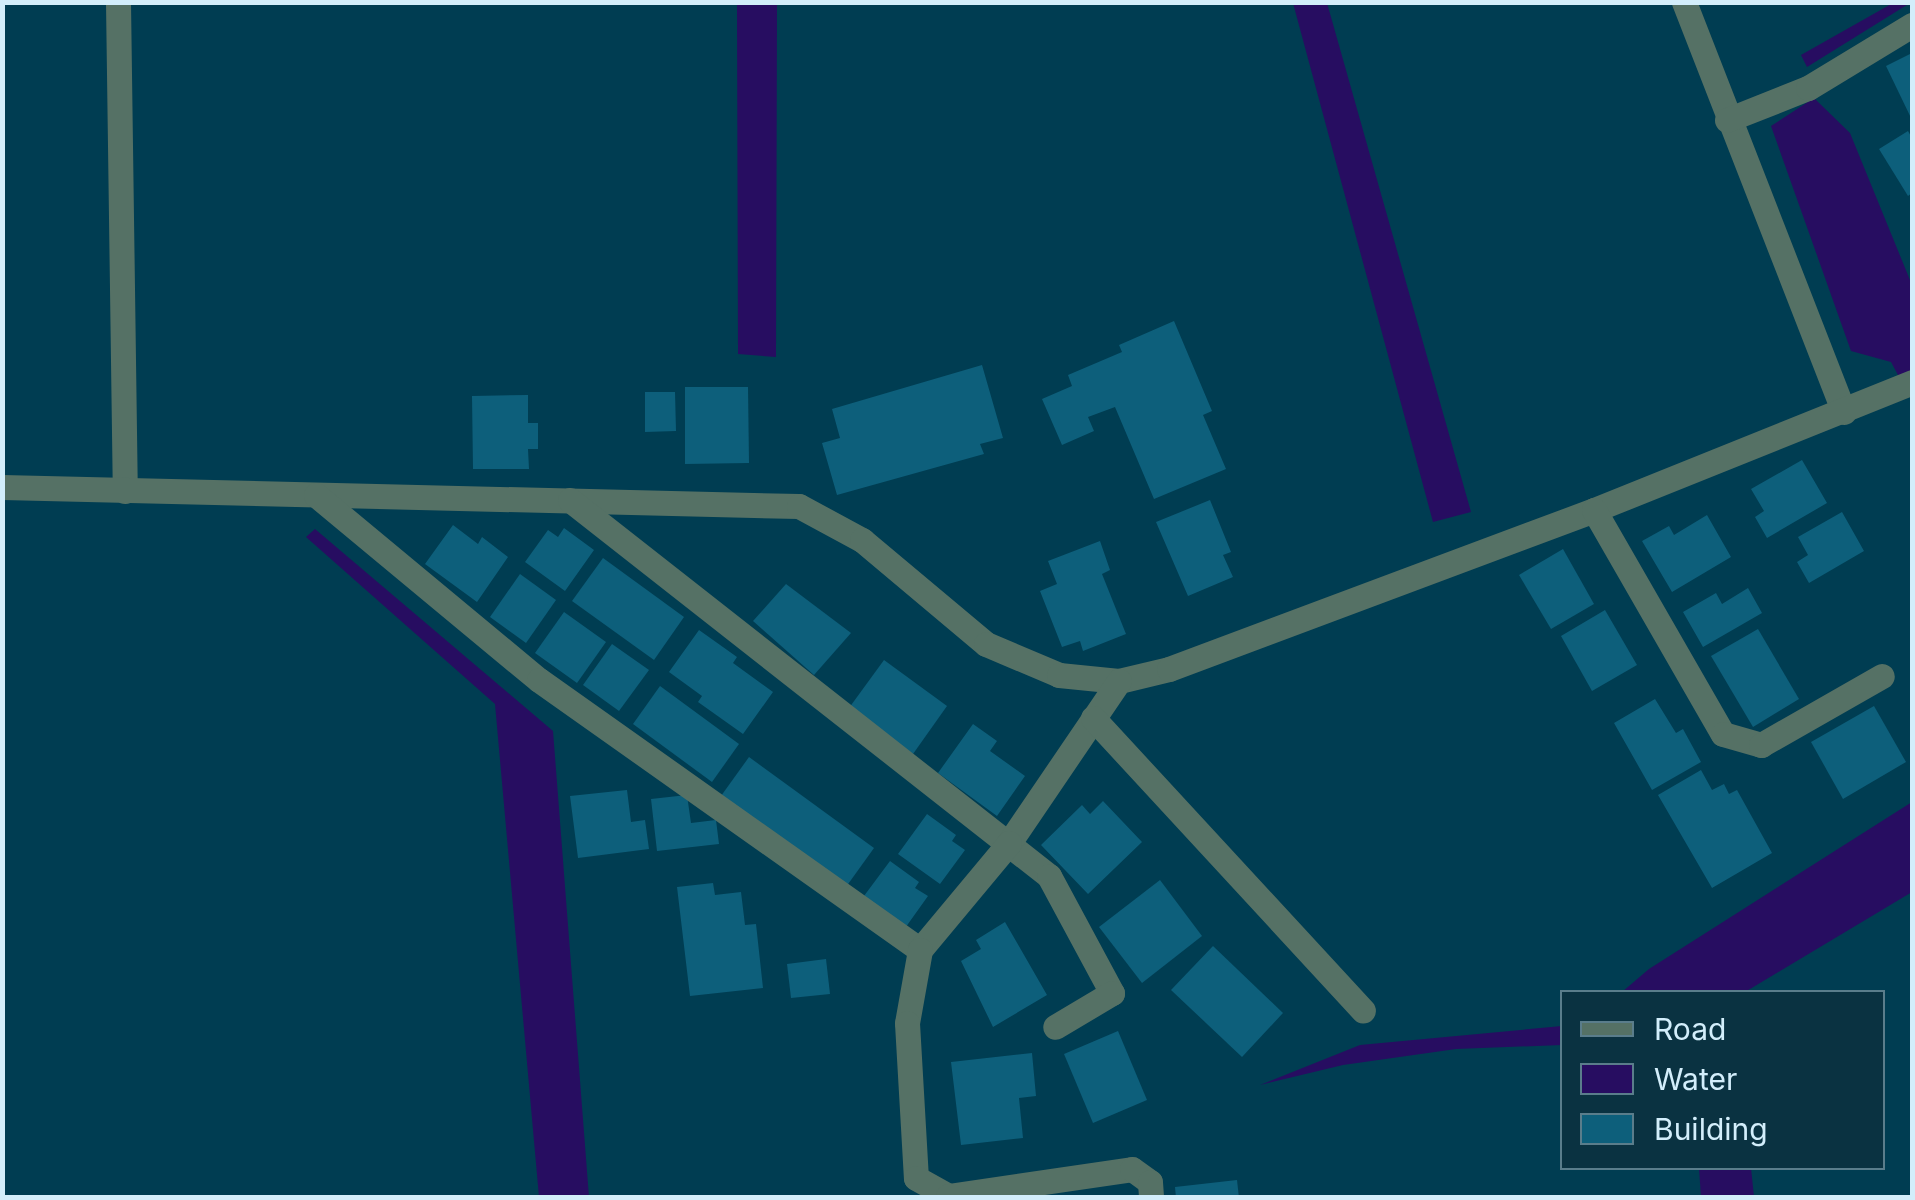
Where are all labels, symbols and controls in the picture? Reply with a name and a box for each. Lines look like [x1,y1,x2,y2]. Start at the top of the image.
legend [1560,990,1885,1170]
text: Road [1654,1011,1726,1047]
text: Water [1654,1061,1737,1097]
text: Building [1654,1111,1768,1147]

